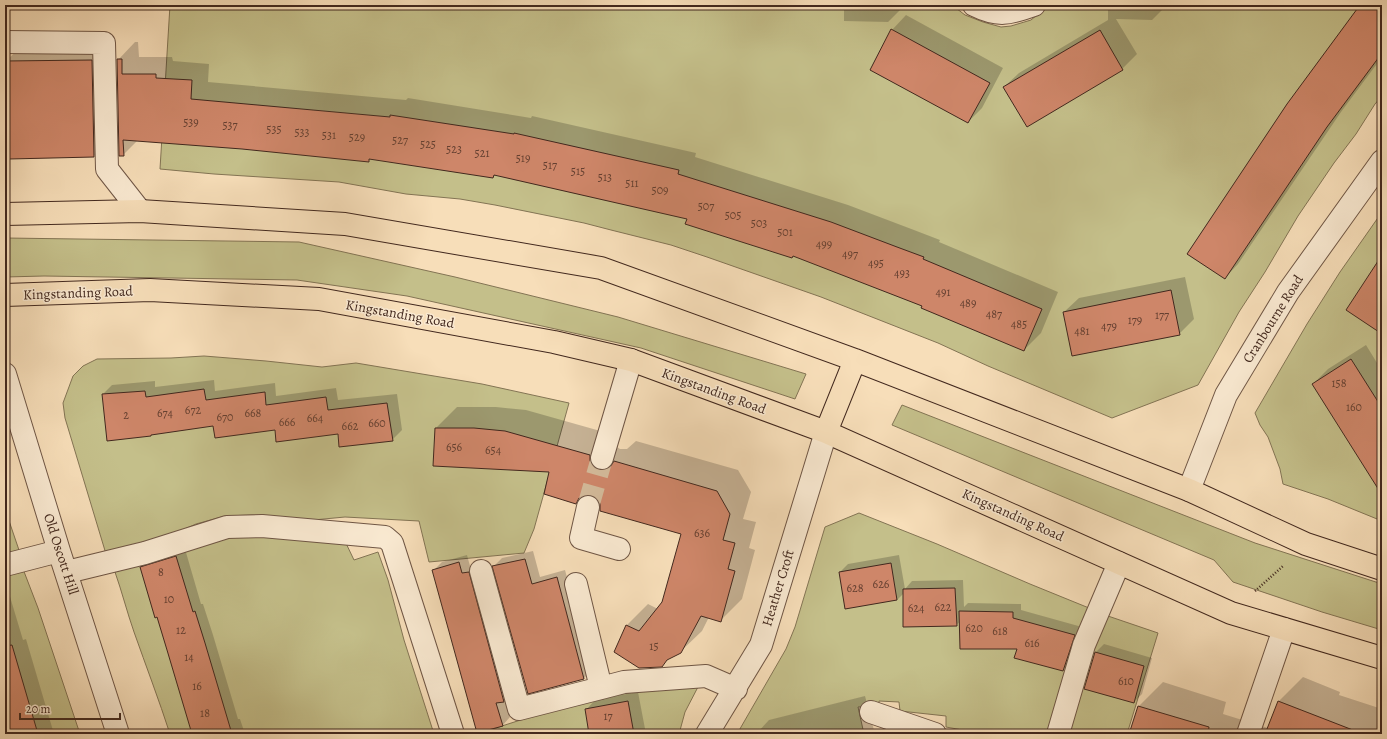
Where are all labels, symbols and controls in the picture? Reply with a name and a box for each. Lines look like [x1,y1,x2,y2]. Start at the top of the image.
house number: 539 [183,114,199,130]
house number: 537 [222,117,239,133]
house number: 535 [266,121,282,137]
house number: 533 [294,124,310,140]
house number: 531 [322,127,336,143]
house number: 529 [349,129,365,145]
house number: 527 [392,132,409,148]
house number: 525 [420,136,436,152]
house number: 523 [446,141,462,157]
house number: 521 [475,145,489,161]
house number: 519 [516,150,530,166]
house number: 517 [543,157,558,173]
house number: 515 [571,163,585,179]
house number: 513 [598,169,612,185]
house number: 511 [625,175,639,191]
house number: 509 [651,182,669,198]
house number: 507 [698,198,715,214]
house number: 505 [725,207,741,223]
house number: 503 [751,215,767,231]
house number: 501 [777,224,793,240]
house number: 499 [816,236,832,252]
house number: 497 [842,246,859,262]
house number: 495 [868,255,884,271]
house number: 493 [894,265,910,281]
street label: Cranbourne Road [1238,271,1308,367]
street label: Kingstanding Road [23,282,134,304]
house number: 491 [935,284,951,300]
street label: Kingstanding Road [344,295,456,333]
house number: 489 [960,295,976,311]
house number: 487 [986,306,1003,322]
house number: 177 [1155,307,1170,323]
house number: 179 [1128,312,1142,328]
house number: 485 [1011,316,1027,332]
house number: 479 [1101,318,1117,334]
house number: 481 [1074,323,1090,339]
street label: Kingstanding Road [659,363,769,419]
house number: 158 [1331,375,1347,391]
house number: 160 [1346,399,1362,415]
house number: 672 [185,402,201,418]
house number: 674 [157,405,174,421]
house number: 668 [245,405,262,421]
house number: 2 [123,407,129,423]
house number: 670 [217,409,233,425]
house number: 664 [307,410,324,426]
house number: 666 [279,414,296,430]
house number: 660 [368,415,386,431]
house number: 662 [342,418,359,434]
house number: 656 [446,439,463,455]
house number: 654 [485,442,502,458]
street label: Kingstanding Road [959,484,1068,546]
street label: Old Oscott Hill [39,511,83,598]
house number: 636 [694,525,710,541]
street label: Heather Croft [757,547,799,629]
house number: 8 [158,564,164,580]
house number: 626 [873,576,890,592]
house number: 628 [846,580,864,596]
house number: 10 [164,591,174,607]
house number: 622 [935,599,952,615]
house number: 624 [908,600,925,616]
house number: 620 [965,620,983,636]
house number: 12 [176,622,186,638]
house number: 618 [992,623,1008,639]
house number: 616 [1024,635,1040,651]
house number: 15 [649,638,659,654]
house number: 14 [184,649,194,665]
house number: 610 [1118,673,1134,689]
house number: 16 [192,678,202,694]
scale bar [20,695,120,721]
text: 20 m [26,701,50,717]
house number: 18 [200,705,210,721]
house number: 17 [603,708,614,724]

